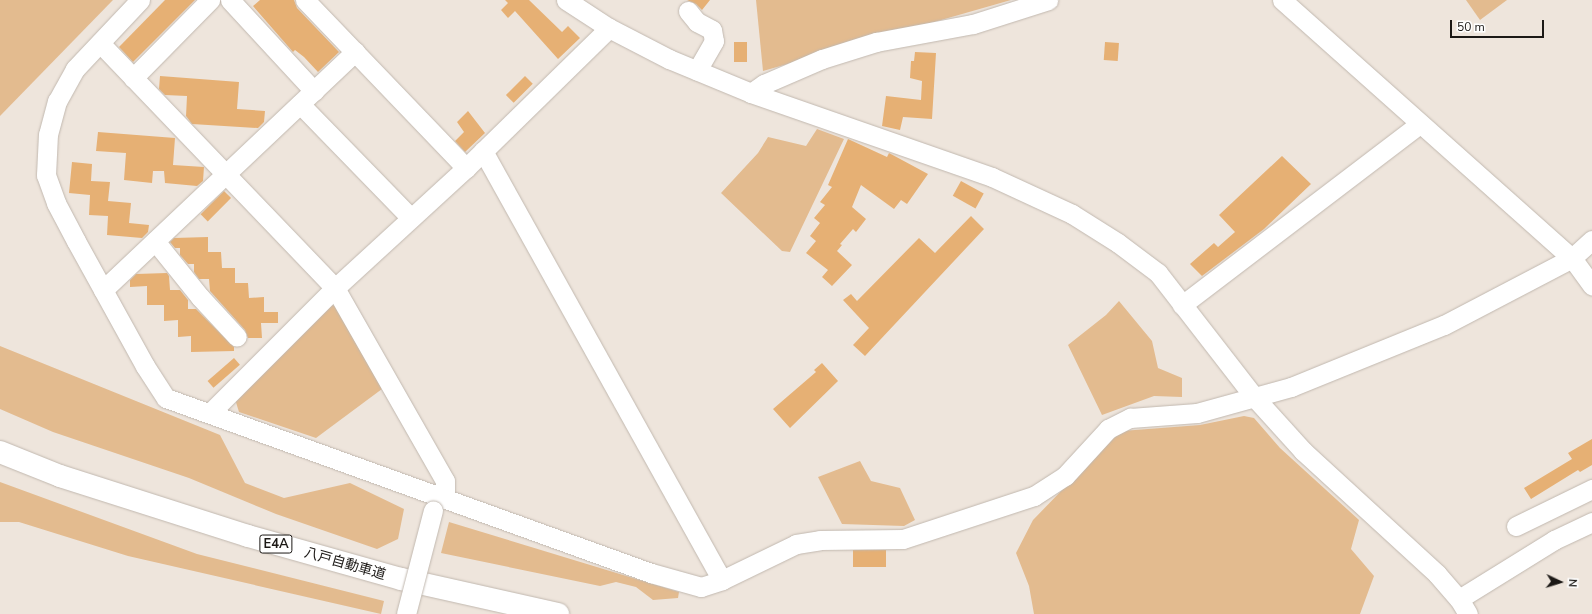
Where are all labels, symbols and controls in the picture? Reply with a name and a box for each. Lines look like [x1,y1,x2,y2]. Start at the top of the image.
scale bar [1452,12,1546,38]
text: 50 m [1457,19,1485,35]
road number: E4A [259,533,293,555]
street label: 八戸自動車道 [302,544,388,584]
north arrow [1540,562,1580,602]
text: N [1565,578,1580,587]

